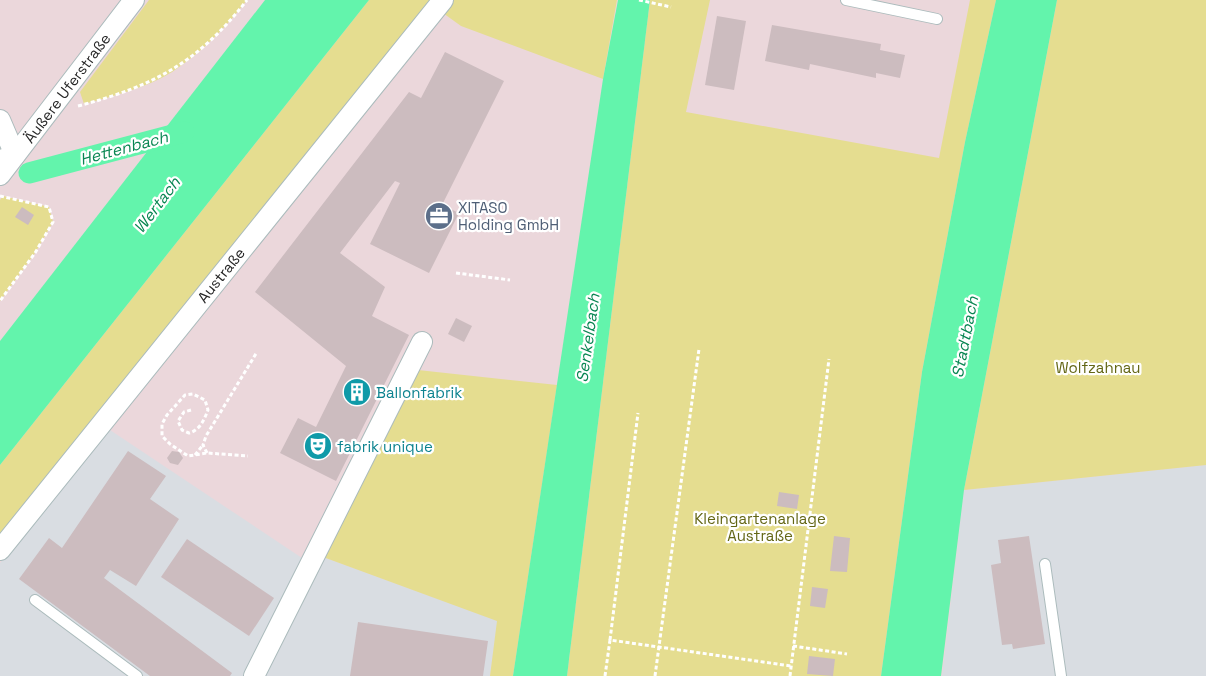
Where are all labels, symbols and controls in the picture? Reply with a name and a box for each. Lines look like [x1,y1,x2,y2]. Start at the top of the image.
street label: Äußere Uferstraße [19,29,115,147]
water label: Hettenbach [78,126,172,170]
water label: Wertach [129,172,186,237]
place label: XITASO Holding GmbH [458,198,559,234]
office icon: XITASO Holding GmbH [424,201,454,231]
street label: Austraße [193,243,249,306]
water label: Senkelbach [571,291,605,384]
water label: Stadtbach [947,293,983,379]
park label: Wolfzahnau [1056,358,1140,377]
building icon: Ballonfabrik [342,377,372,407]
place label: Ballonfabrik [376,383,462,402]
theatre icon: fabrik unique [303,431,333,461]
place label: fabrik unique [337,437,433,456]
park label: Kleingartenanlage Austraße [694,509,826,545]

